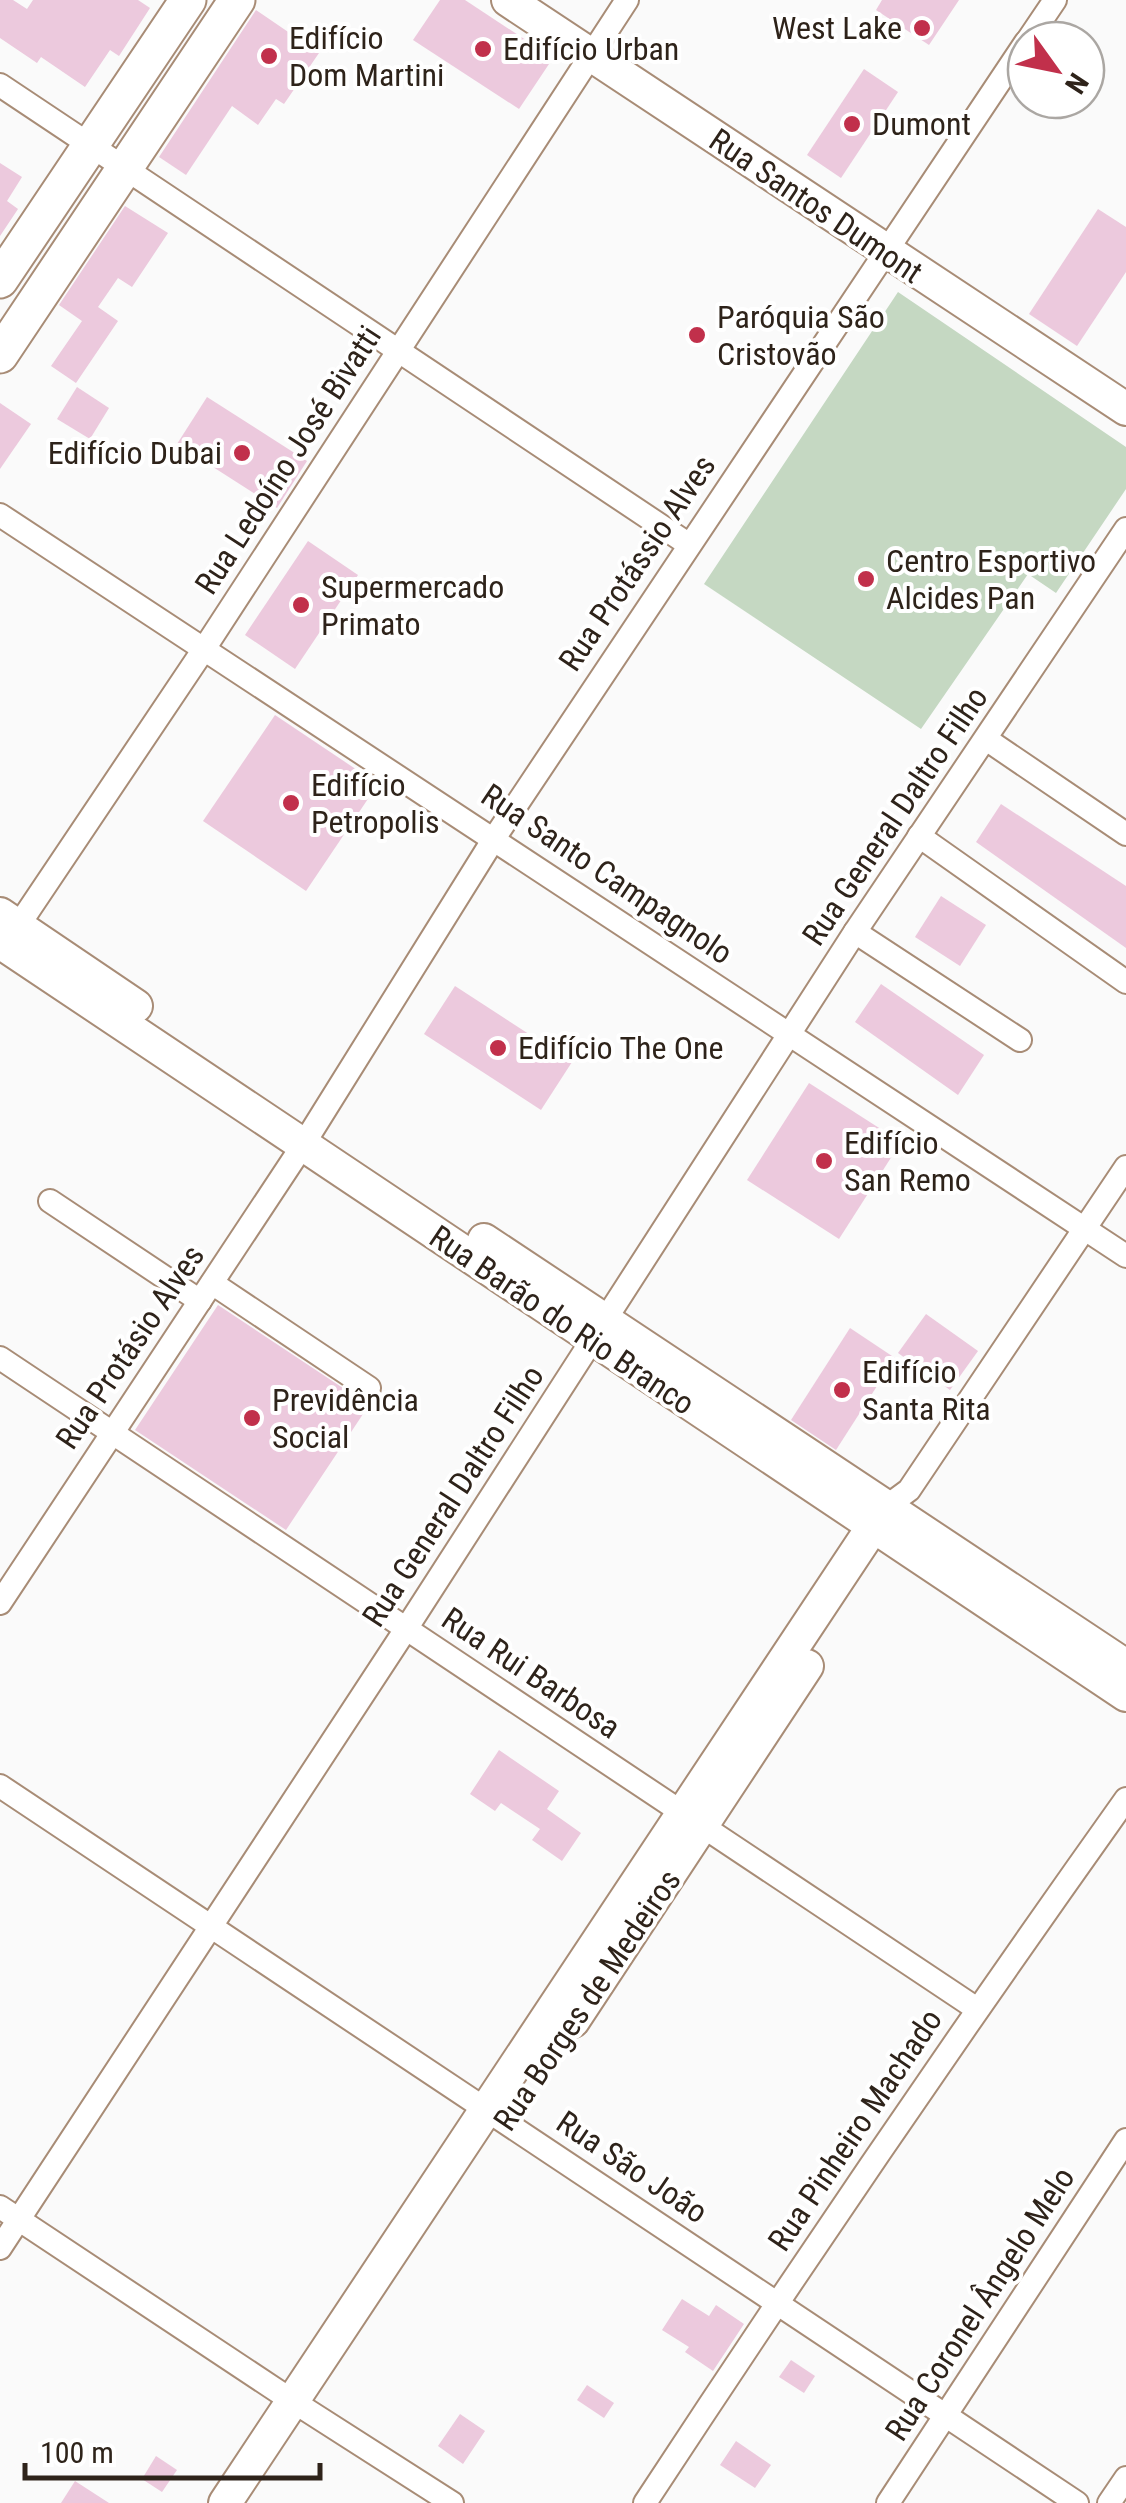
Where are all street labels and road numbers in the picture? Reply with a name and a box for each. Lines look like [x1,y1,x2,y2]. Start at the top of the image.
street label: Rua Santos Dumont [702,121,930,291]
street label: Rua Ledoíno José Bivatti [187,319,389,601]
street label: Rua Protássio Alves [551,448,723,678]
street label: Rua General Daltro Filho [794,680,996,952]
street label: Rua Santo Campagnolo [474,776,740,972]
street label: Rua Barão do Rio Branco [422,1217,702,1423]
street label: Rua Protásio Alves [48,1238,212,1456]
street label: Rua General Daltro Filho [354,1358,552,1634]
street label: Rua Rui Barbosa [435,1599,627,1747]
street label: Rua Borges de Medeiros [486,1862,688,2138]
street label: Rua Pinheiro Machado [760,2002,950,2258]
street label: Rua São João [550,2103,714,2231]
street label: Rua Coronel Ângelo Melo [877,2160,1083,2448]

